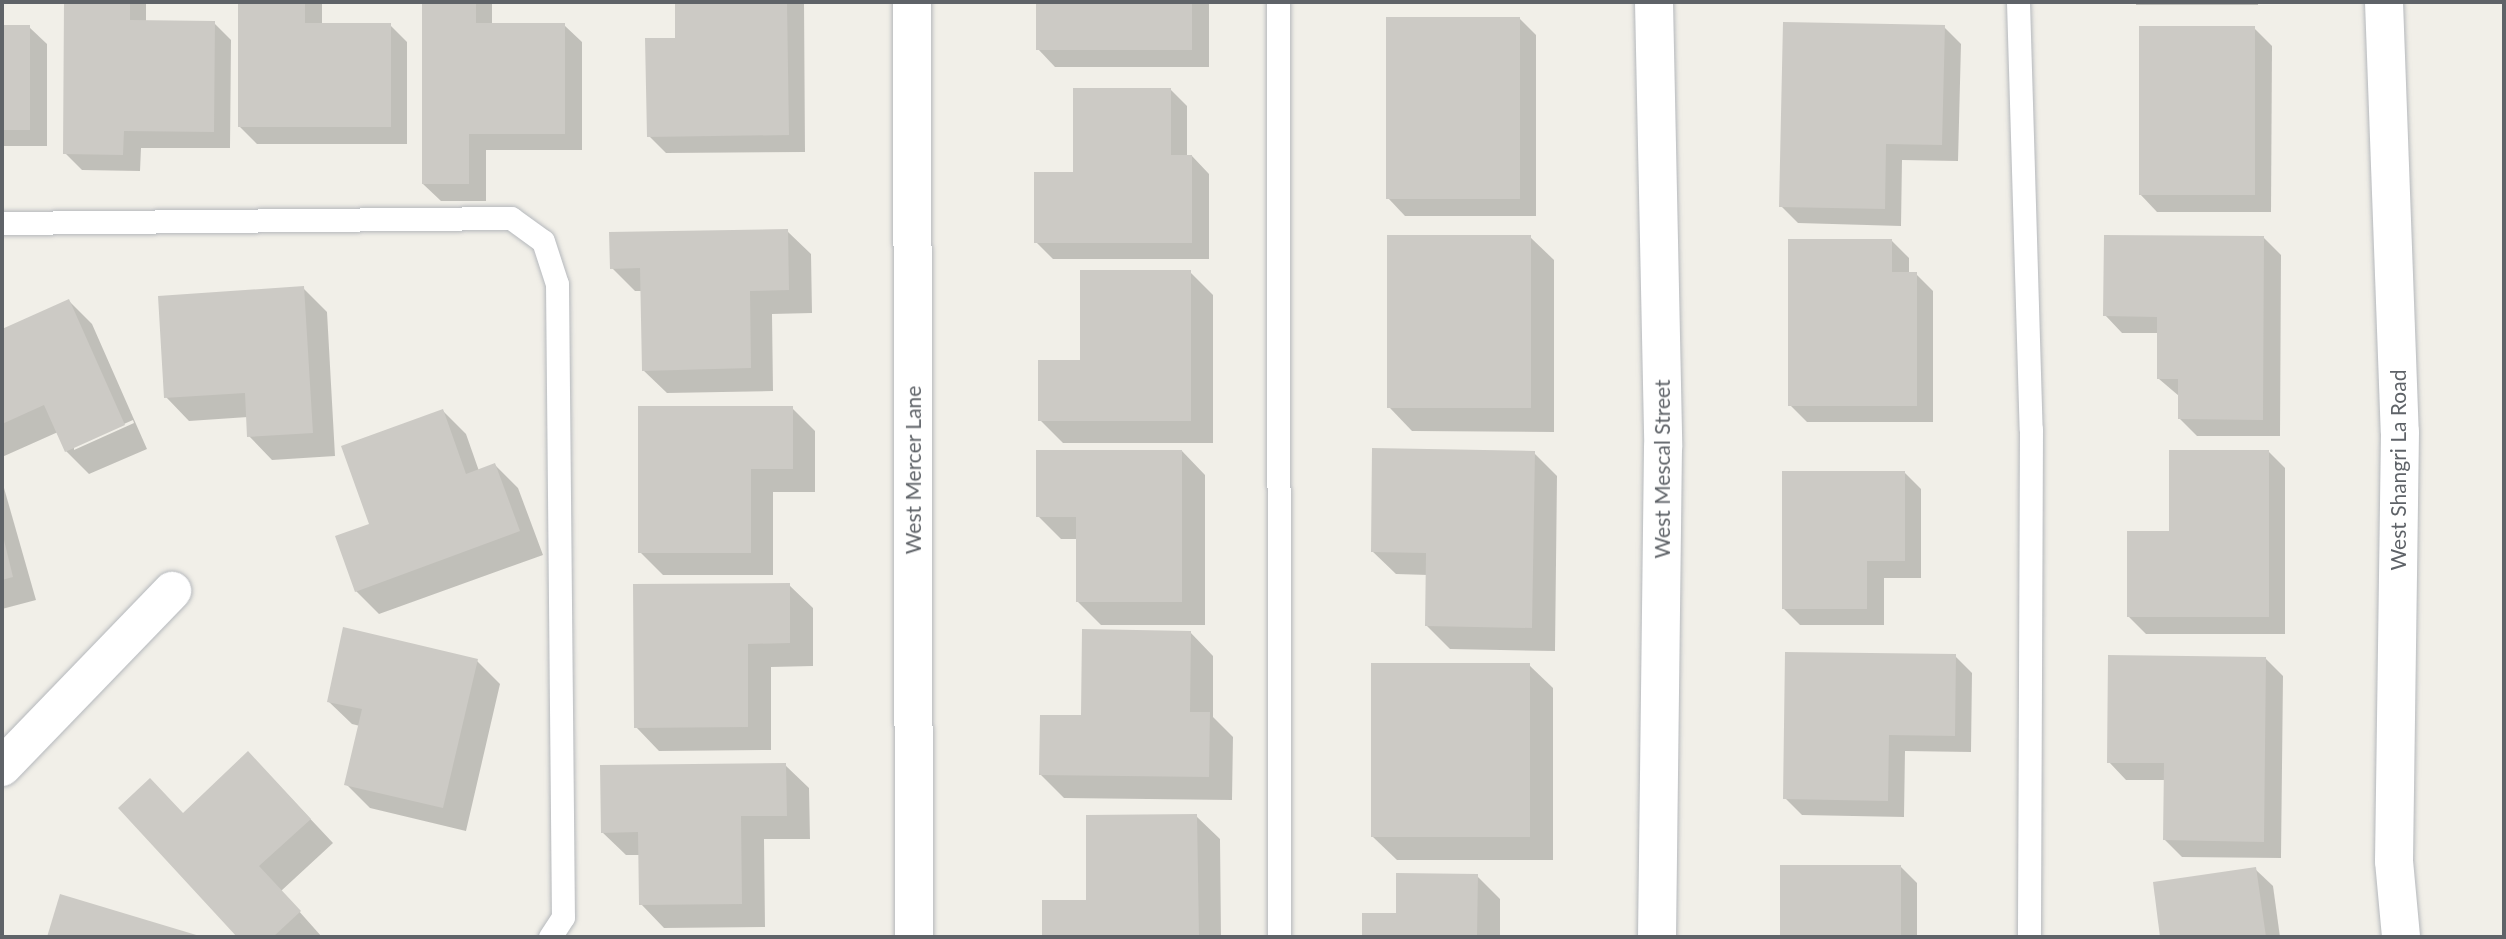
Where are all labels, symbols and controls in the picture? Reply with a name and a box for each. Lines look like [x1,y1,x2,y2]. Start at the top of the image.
street label: West Shangri La Road [2385,370,2411,570]
street label: West Mescal Street [1649,379,1675,559]
street label: West Mercer Lane [900,385,926,555]

